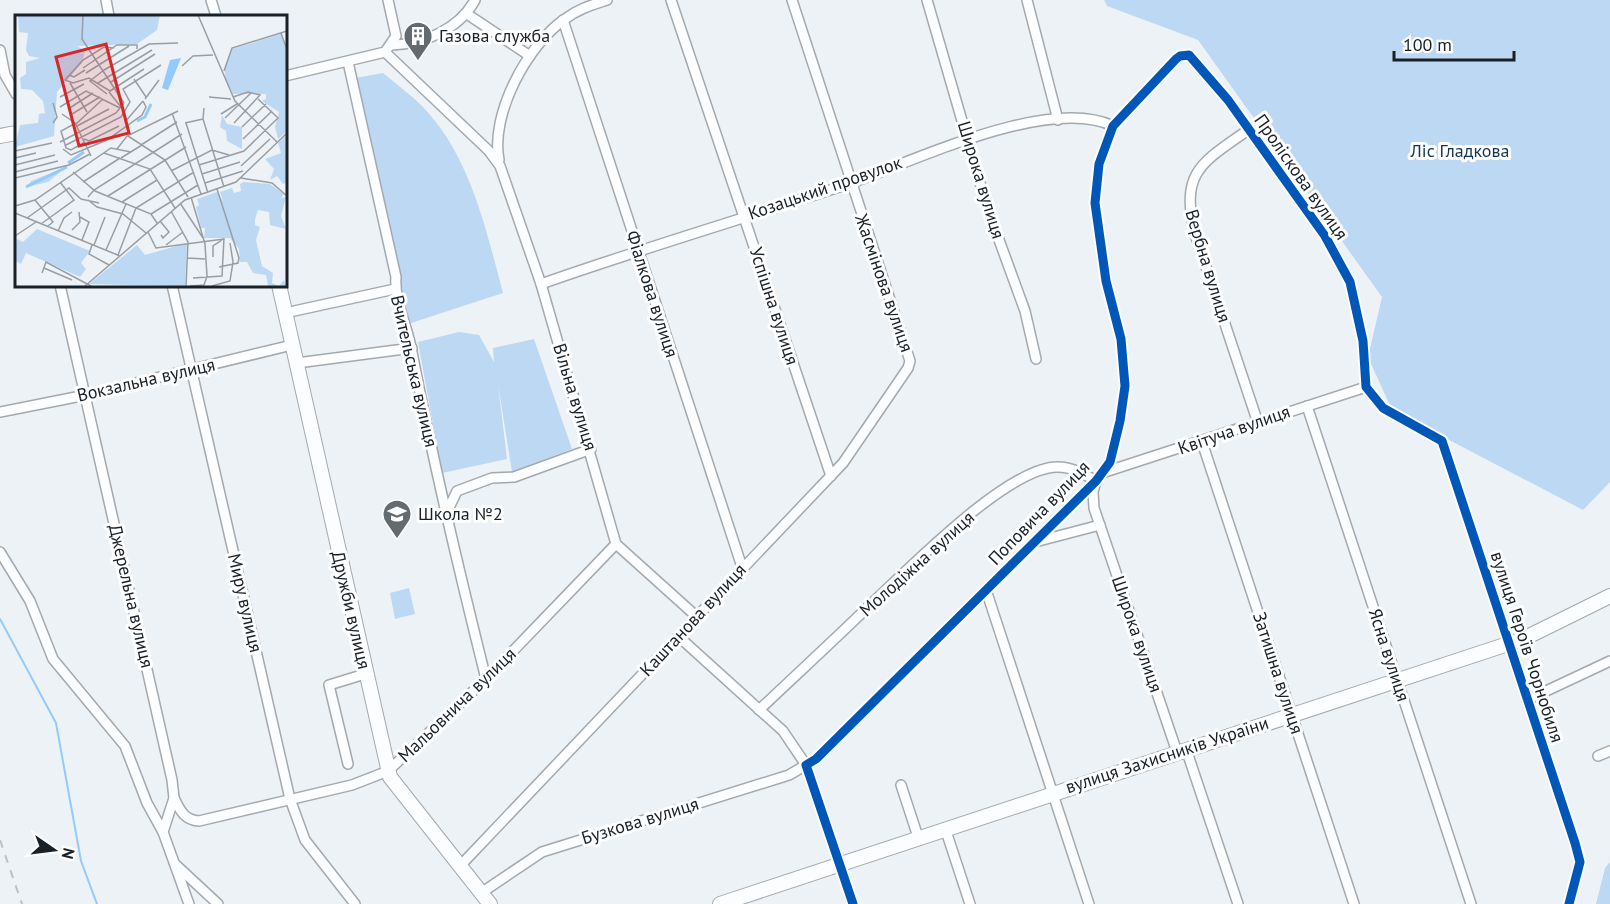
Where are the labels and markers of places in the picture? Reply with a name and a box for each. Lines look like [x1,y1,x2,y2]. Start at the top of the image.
building icon: Газова служба [402,20,434,62]
place label: Газова служба [439,24,550,47]
school or university icon: Школа №2 [381,498,413,540]
place label: Школа №2 [418,502,503,525]

